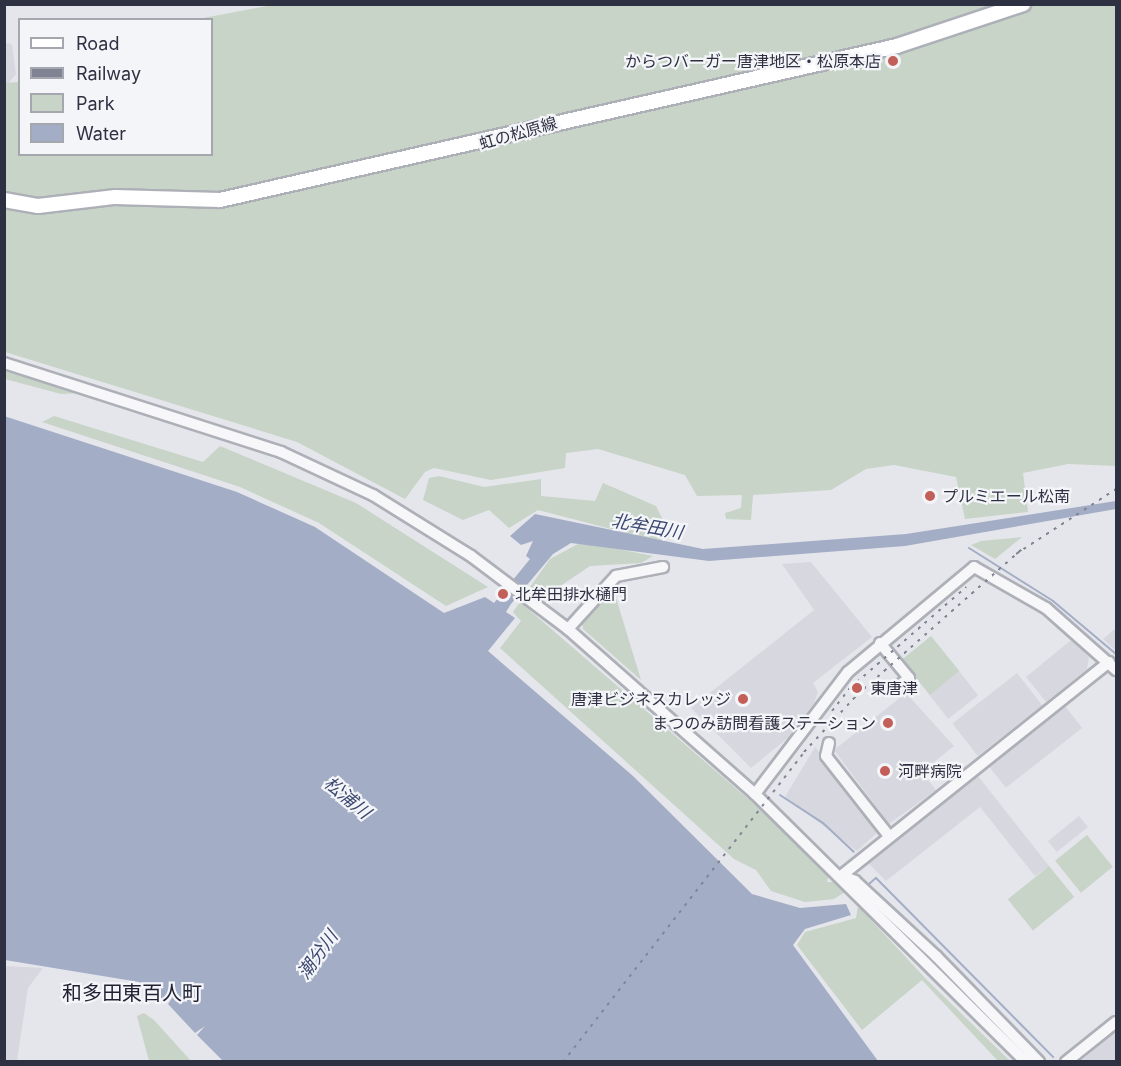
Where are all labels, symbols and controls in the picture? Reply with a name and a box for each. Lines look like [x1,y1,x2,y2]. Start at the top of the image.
legend [18,18,213,156]
text: Road [76,33,119,54]
place label: からつバーガー唐津地区・松原本店 [625,51,881,71]
marker: からつバーガー唐津地区・松原本店 [886,54,900,68]
text: Railway [76,63,141,84]
text: Park [76,93,115,114]
street label: 虹の松原線 [477,113,559,153]
text: Water [76,123,126,144]
place label: プルミエール松南 [942,486,1070,506]
marker: プルミエール松南 [923,489,937,503]
water label: 北牟田川 [610,510,684,544]
place label: 北牟田排水樋門 [515,584,627,604]
marker: 北牟田排水樋門 [496,587,510,601]
place label: 東唐津 [870,678,918,698]
marker: 東唐津 [848,679,866,697]
place label: 唐津ビジネスカレッジ [571,689,731,709]
marker: 唐津ビジネスカレッジ [736,692,750,706]
place label: まつのみ訪問看護ステーション [652,713,876,733]
marker: まつのみ訪問看護ステーション [881,716,895,730]
place label: 河畔病院 [898,761,962,781]
marker: 河畔病院 [876,762,894,780]
water label: 松浦川 [319,772,375,824]
water label: 潮分川 [293,927,343,983]
district label: 和多田東百人町 [62,981,202,1005]

